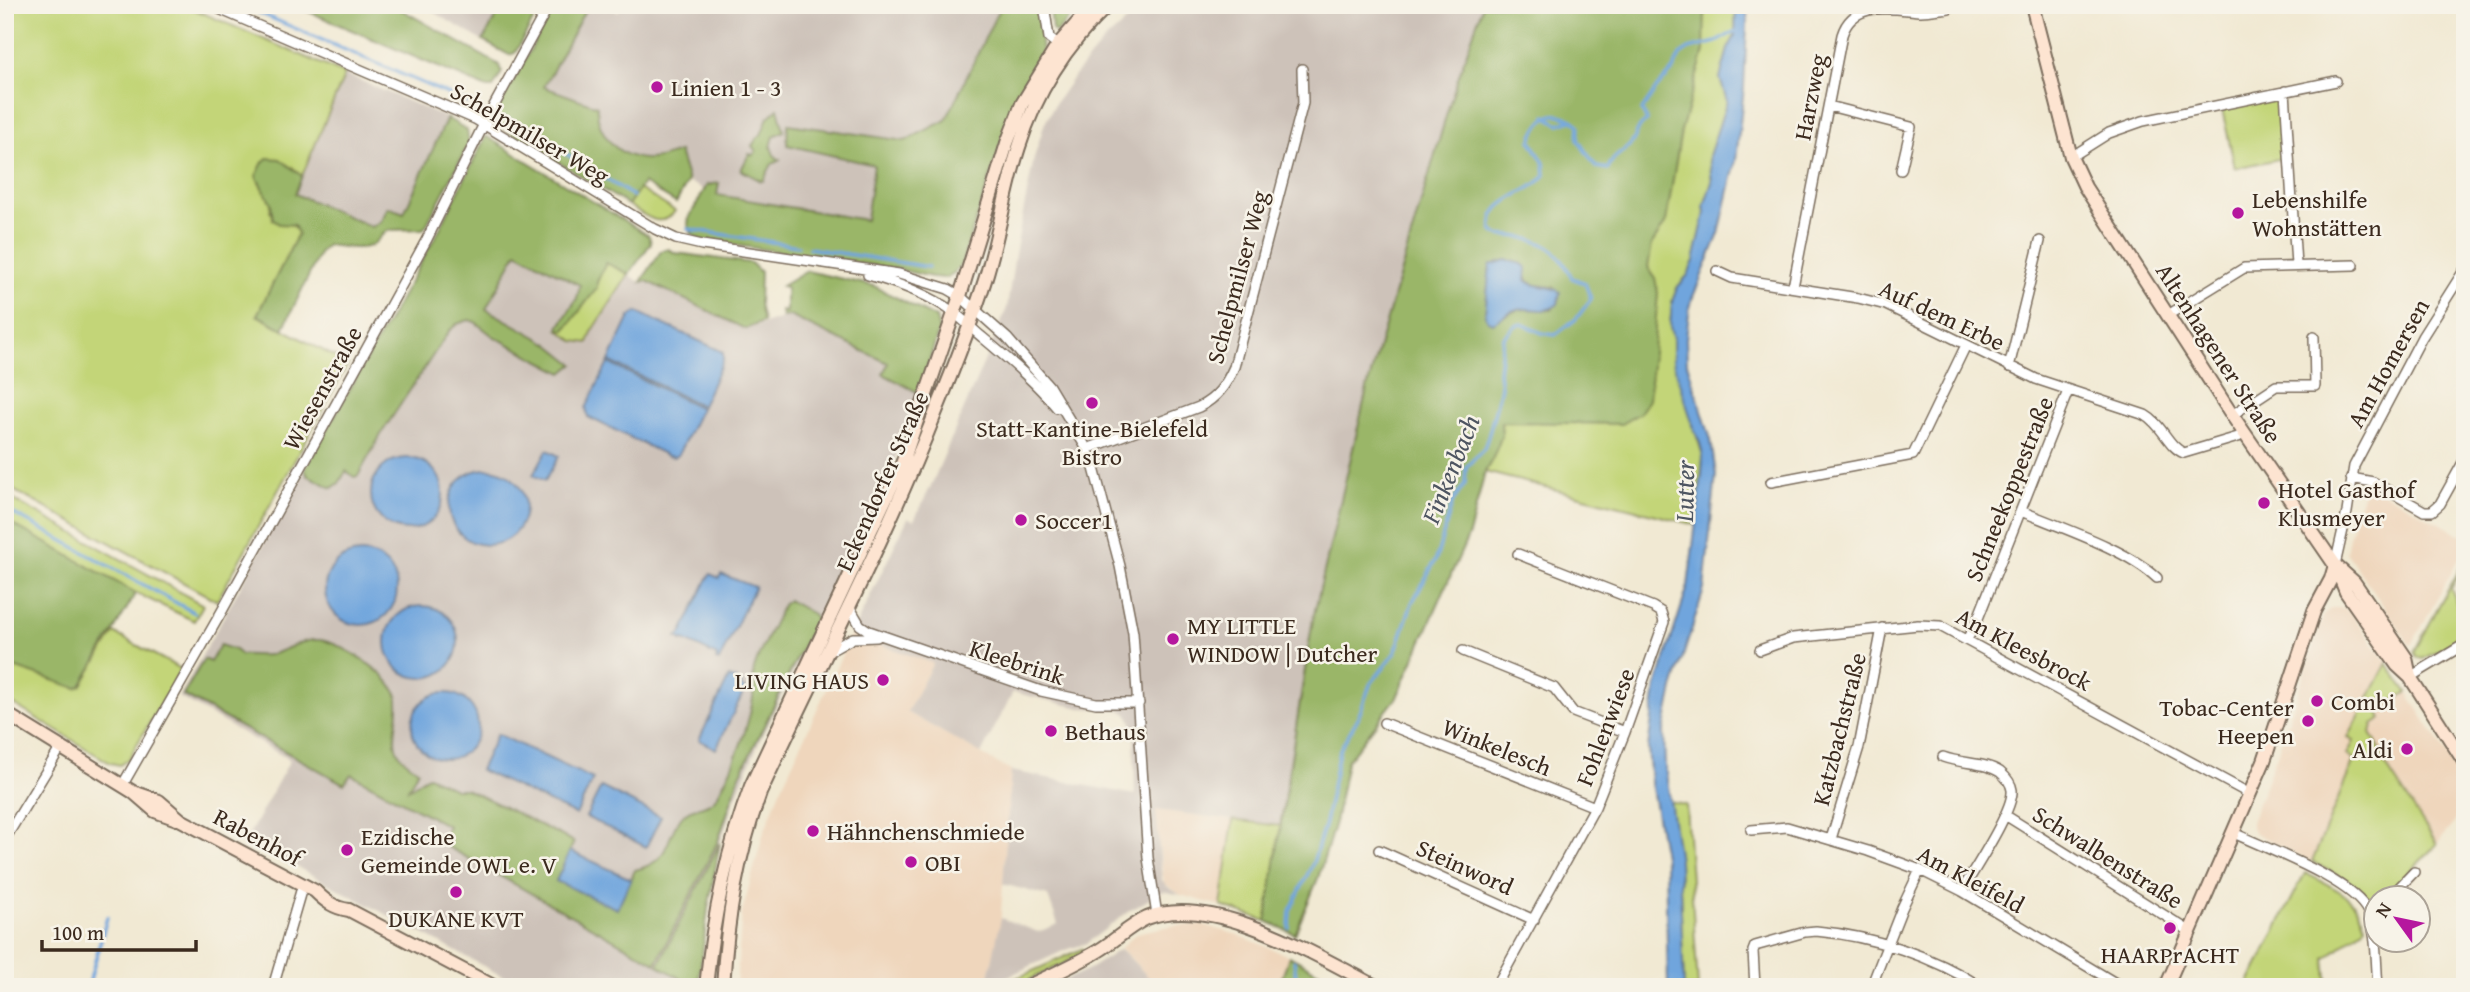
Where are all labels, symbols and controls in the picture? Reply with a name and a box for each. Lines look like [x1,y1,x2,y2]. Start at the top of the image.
street label: Harzweg [1784,51,1836,143]
place label: Linien 1 - 3 [671,70,782,105]
street label: Schelpmilser Weg [444,73,616,193]
marker: Linien 1 - 3 [649,79,665,95]
place label: Lebenshilfe Wohnstätten [2252,182,2382,245]
street label: Schelpmilser Weg [1197,186,1277,368]
marker: Lebenshilfe Wohnstätten [2230,205,2246,221]
street label: Altenhagener Straße [2147,256,2291,450]
street label: Auf dem Erbe [1873,271,2011,359]
street label: Am Homersen [2338,292,2438,434]
street label: Wiesenstraße [273,320,371,456]
street label: Eckendorfer Straße [826,385,938,577]
street label: Schneekoppestraße [1956,391,2062,587]
marker: Statt-Kantine-Bielefeld Bistro [1084,395,1100,411]
water label: Finkenbach [1410,409,1489,530]
place label: Statt-Kantine-Bielefeld Bistro [976,411,1208,474]
water label: Lutter [1664,458,1704,523]
place label: Hotel Gasthof Klusmeyer [2278,472,2417,535]
marker: Hotel Gasthof Klusmeyer [2256,495,2272,511]
place label: Soccer1 [1035,503,1113,538]
marker: Soccer1 [1013,512,1029,528]
street label: Am Kleesbrock [1950,599,2099,700]
place label: MY LITTLE WINDOW | Dutcher [1187,608,1378,671]
street label: Kleebrink [965,630,1070,694]
marker: MY LITTLE WINDOW | Dutcher [1165,631,1181,647]
street label: Katzbachstraße [1803,649,1875,809]
place label: LIVING HAUS [735,663,869,698]
street label: Fohlenwiese [1566,663,1644,791]
marker: LIVING HAUS [875,672,891,688]
place label: Combi [2331,684,2395,719]
place label: Tobac-Center Heepen [2159,690,2295,753]
marker: Combi [2309,693,2325,709]
street label: Winkelesch [1437,709,1557,785]
marker: Tobac-Center Heepen [2300,713,2316,729]
place label: Bethaus [1065,714,1146,749]
marker: Bethaus [1043,723,1059,739]
place label: Aldi [2352,732,2393,767]
marker: Aldi [2399,741,2415,757]
street label: Schwalbenstraße [2026,797,2190,917]
street label: Rabenhof [208,799,311,876]
place label: Hähnchenschmiede [827,814,1025,849]
place label: Ezidische Gemeinde OWL e. V [361,819,557,882]
marker: Hähnchenschmiede [805,823,821,839]
street label: Steinword [1411,830,1519,904]
street label: Am Kleifeld [1911,836,2031,922]
marker: Ezidische Gemeinde OWL e. V [339,842,355,858]
place label: OBI [925,845,961,880]
marker: OBI [903,854,919,870]
marker: DUKANE KVT [448,884,464,900]
north arrow [2362,884,2432,954]
text: N [2368,897,2398,923]
place label: DUKANE KVT [388,901,524,936]
scale bar [42,908,196,952]
text: 100 m [52,917,104,948]
marker: HAARPrACHT [2162,920,2178,936]
place label: HAARPrACHT [2101,937,2239,972]

